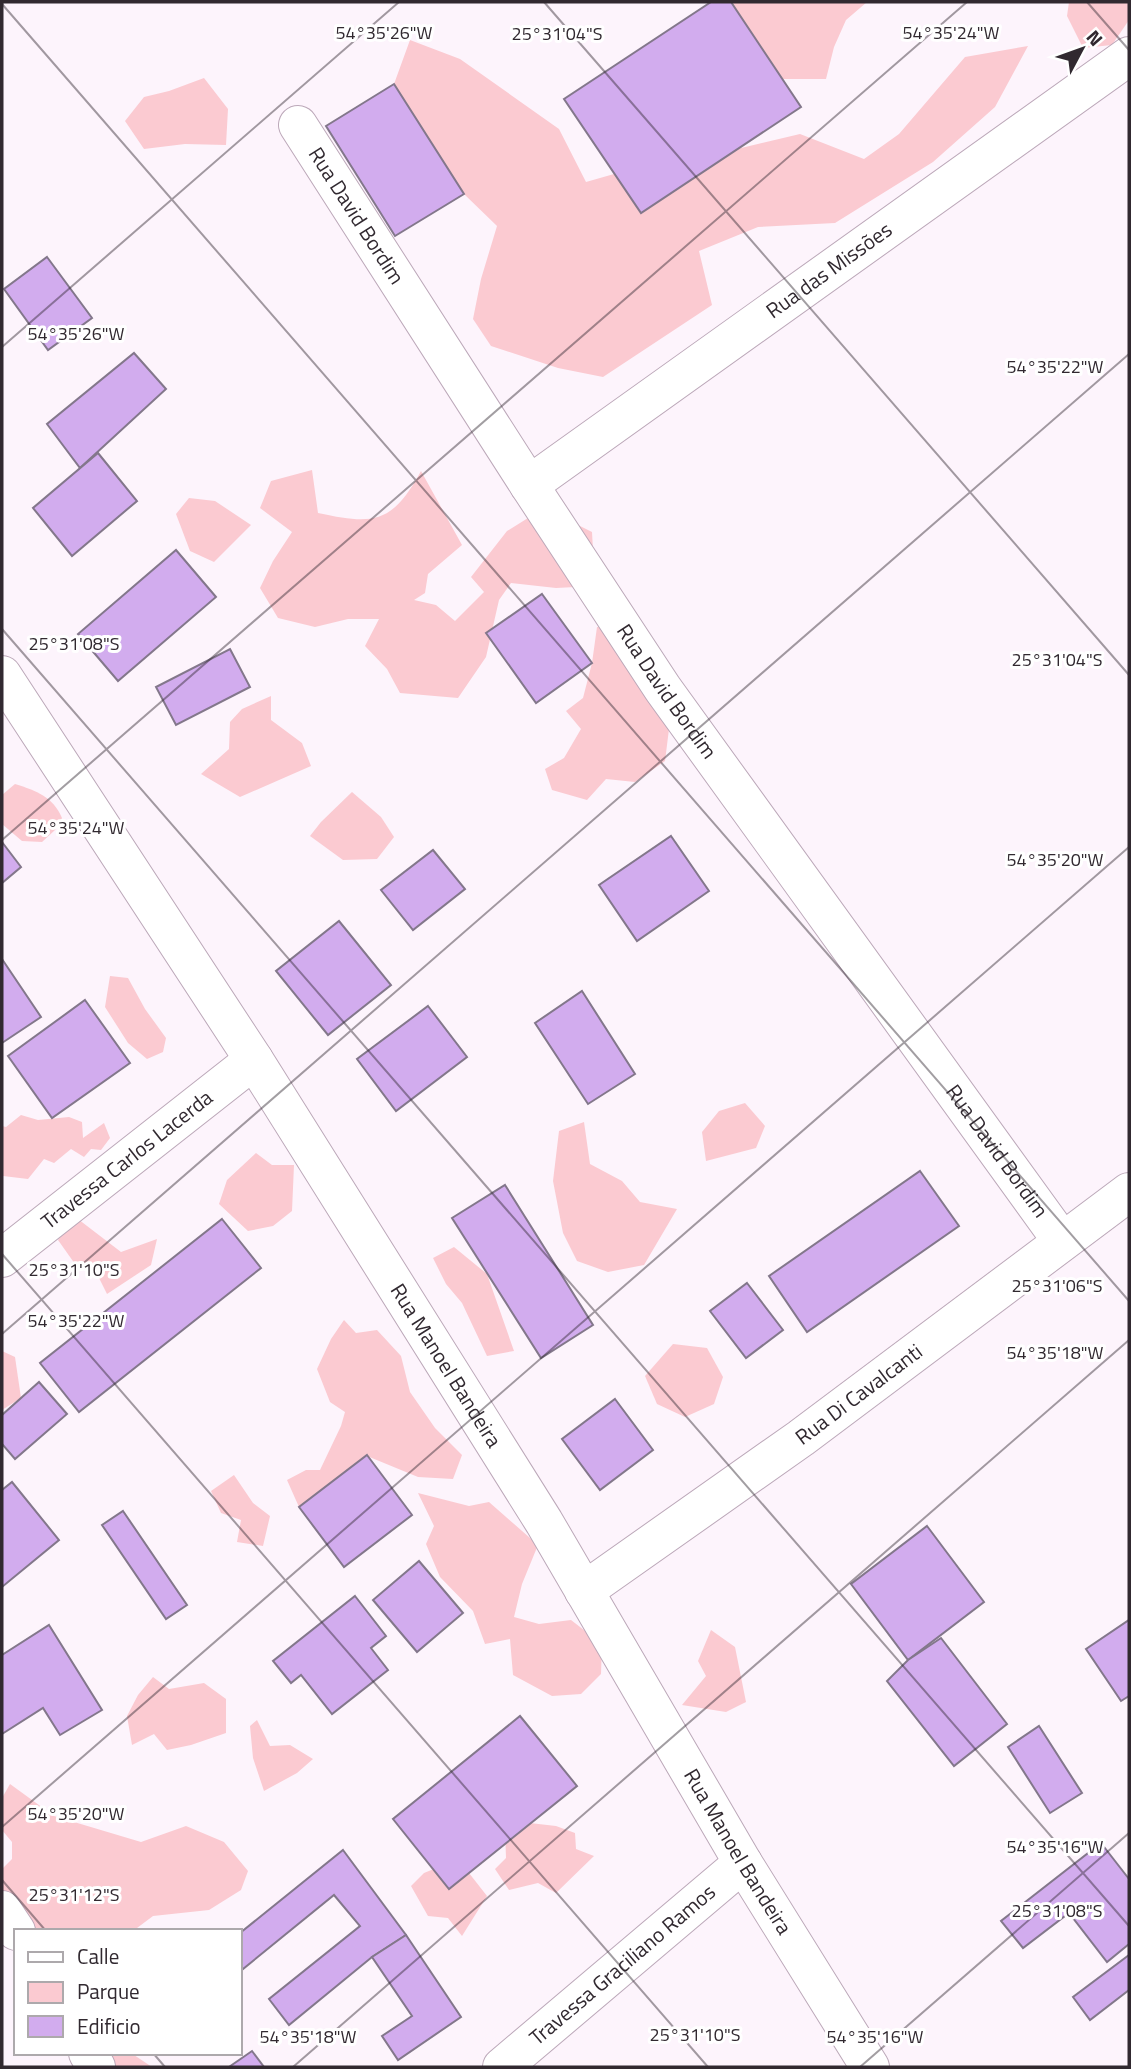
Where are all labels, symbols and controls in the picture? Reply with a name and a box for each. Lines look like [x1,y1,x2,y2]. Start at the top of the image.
north arrow [1047,14,1117,84]
text: 54°35'26"W [336,19,433,46]
text: 54°35'24"W [903,19,1000,46]
text: 25°31'04"S [512,20,602,47]
text: N [1080,23,1110,52]
street label: Rua David Bordim [301,140,413,290]
street label: Rua das Missões [759,213,898,326]
text: 54°35'26"W [28,320,125,347]
text: 54°35'22"W [1007,353,1104,380]
street label: Rua David Bordim [609,617,725,765]
text: 25°31'08"S [29,630,119,657]
text: 25°31'04"S [1012,646,1102,673]
text: 54°35'24"W [28,814,125,841]
text: 54°35'20"W [1007,846,1104,873]
street label: Rua David Bordim [939,1077,1057,1224]
street label: Travessa Carlos Lacerda [34,1081,219,1237]
text: 25°31'10"S [29,1256,119,1283]
text: 25°31'06"S [1012,1272,1102,1299]
street label: Rua Manoel Bandeira [383,1277,511,1454]
text: 54°35'22"W [28,1307,125,1334]
street label: Rua Di Cavalcanti [788,1335,929,1452]
text: 54°35'18"W [1007,1339,1104,1366]
street label: Rua Manoel Bandeira [676,1762,801,1941]
text: 54°35'20"W [28,1800,125,1827]
text: 54°35'16"W [1007,1833,1104,1860]
street label: Travessa Graciliano Ramos [522,1876,722,2052]
text: 25°31'12"S [29,1881,119,1908]
text: 25°31'08"S [1012,1897,1102,1924]
legend [14,1929,242,2055]
text: Calle [77,1940,119,1972]
text: Parque [77,1975,140,2007]
text: Edificio [77,2010,141,2042]
text: 25°31'10"S [650,2021,740,2048]
text: 54°35'18"W [260,2023,357,2050]
text: 54°35'16"W [827,2023,924,2050]

